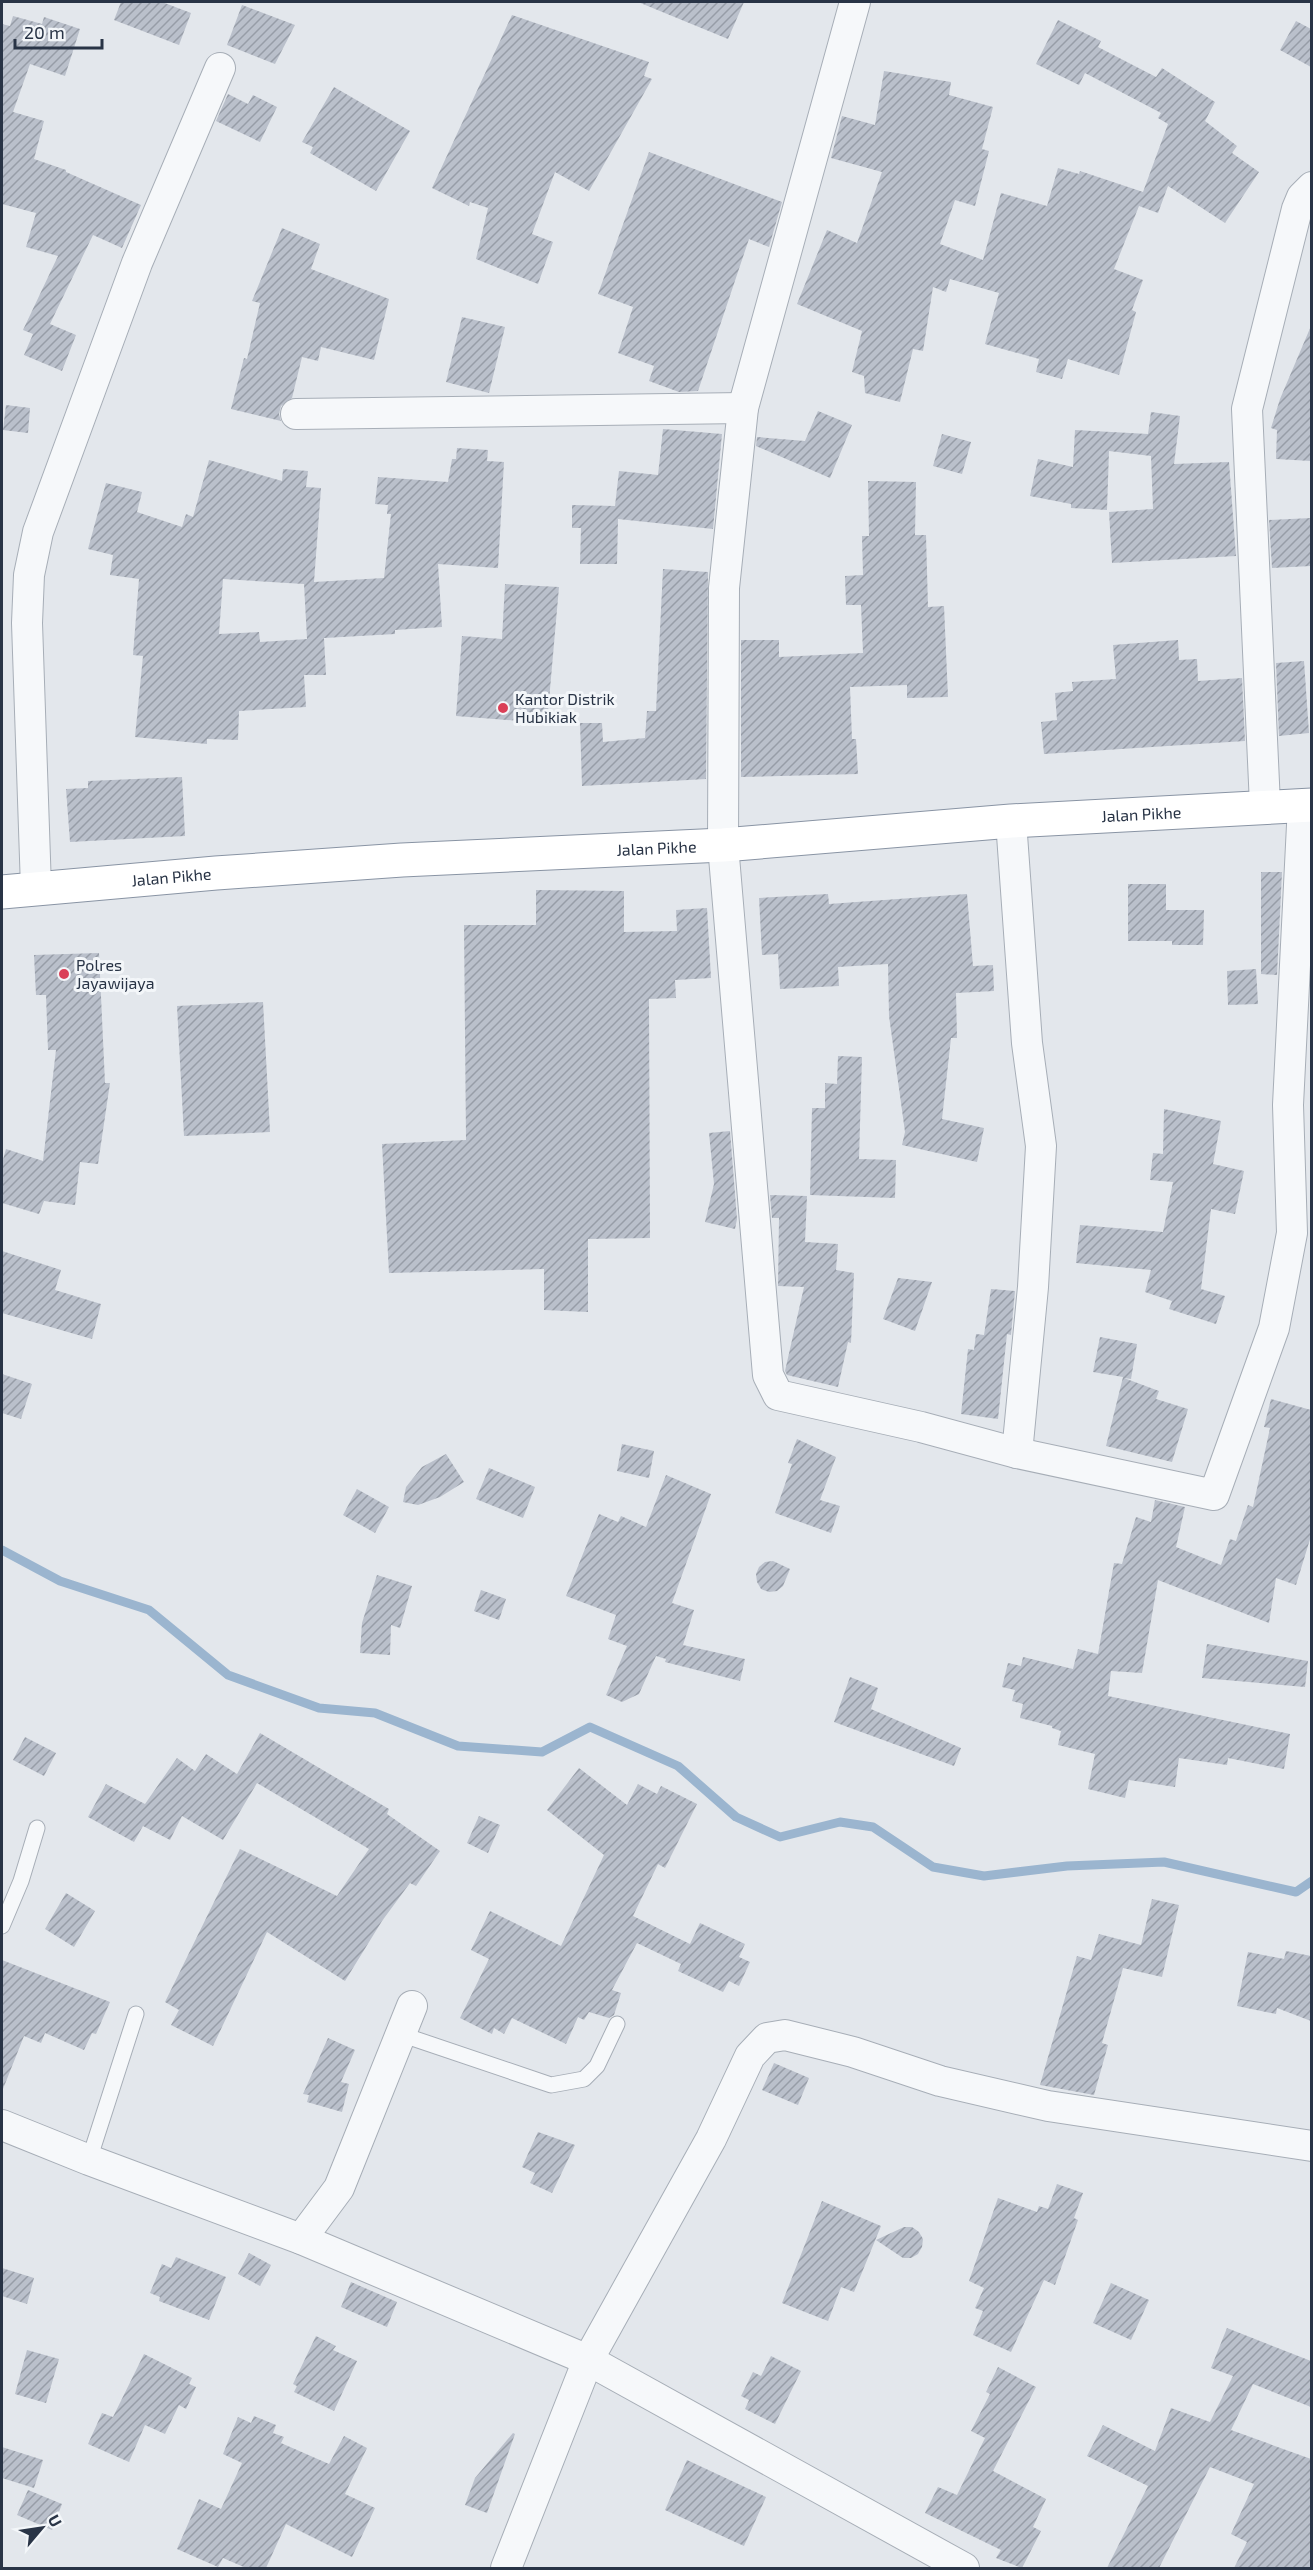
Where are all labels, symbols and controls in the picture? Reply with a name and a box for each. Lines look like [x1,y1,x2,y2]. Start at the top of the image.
scale bar [15,12,102,50]
text: 20 m [24,21,65,43]
place label: Kantor Distrik Hubikiak [515,689,615,726]
marker: Kantor Distrik Hubikiak [496,701,510,715]
street label: Jalan Pikhe [1101,802,1182,825]
street label: Jalan Pikhe [616,836,697,859]
street label: Jalan Pikhe [131,863,212,889]
place label: Polres Jayawijaya [76,955,155,993]
marker: Polres Jayawijaya [57,967,71,981]
north arrow [12,2498,72,2558]
text: U [45,2511,67,2530]

